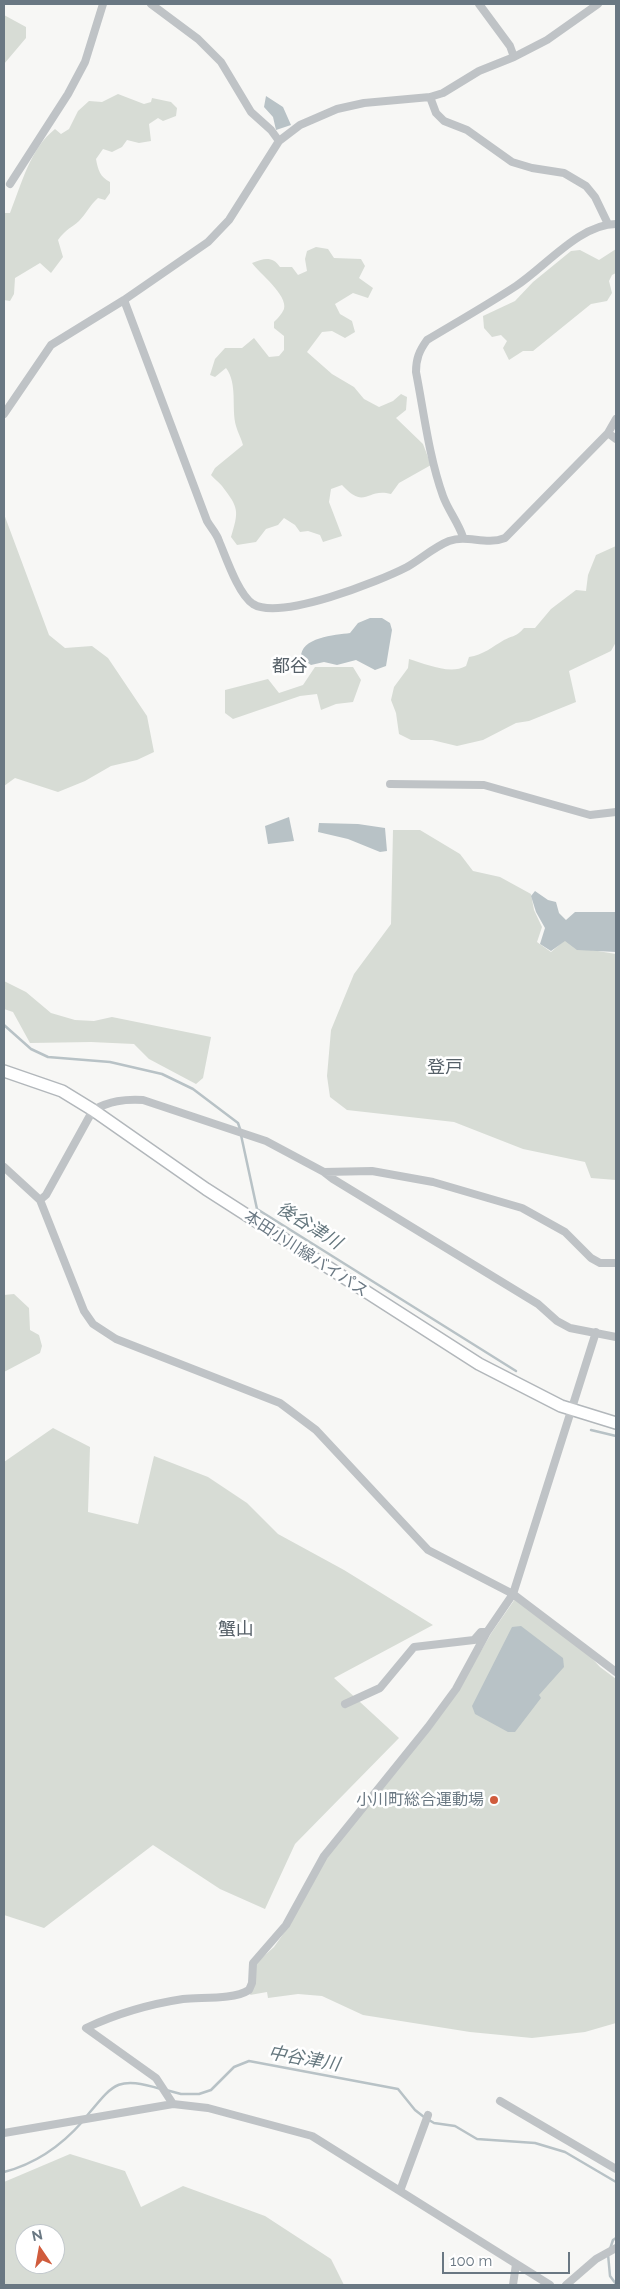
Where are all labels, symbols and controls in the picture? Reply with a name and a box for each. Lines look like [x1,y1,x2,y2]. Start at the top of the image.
district label: 都谷 [272,656,308,678]
district label: 登戸 [427,1057,463,1079]
water label: 後谷津川 [273,1198,345,1254]
street label: 本田小川線バイパス [240,1207,372,1301]
district label: 蟹山 [218,1619,254,1641]
place label: 小川町総合運動場 [356,1790,484,1810]
marker: 小川町総合運動場 [488,1794,500,1806]
water label: 中谷津川 [267,2042,341,2076]
north arrow [15,2224,65,2274]
text: N [30,2226,44,2244]
scale bar [445,2242,572,2274]
text: 100 m [450,2252,492,2270]

